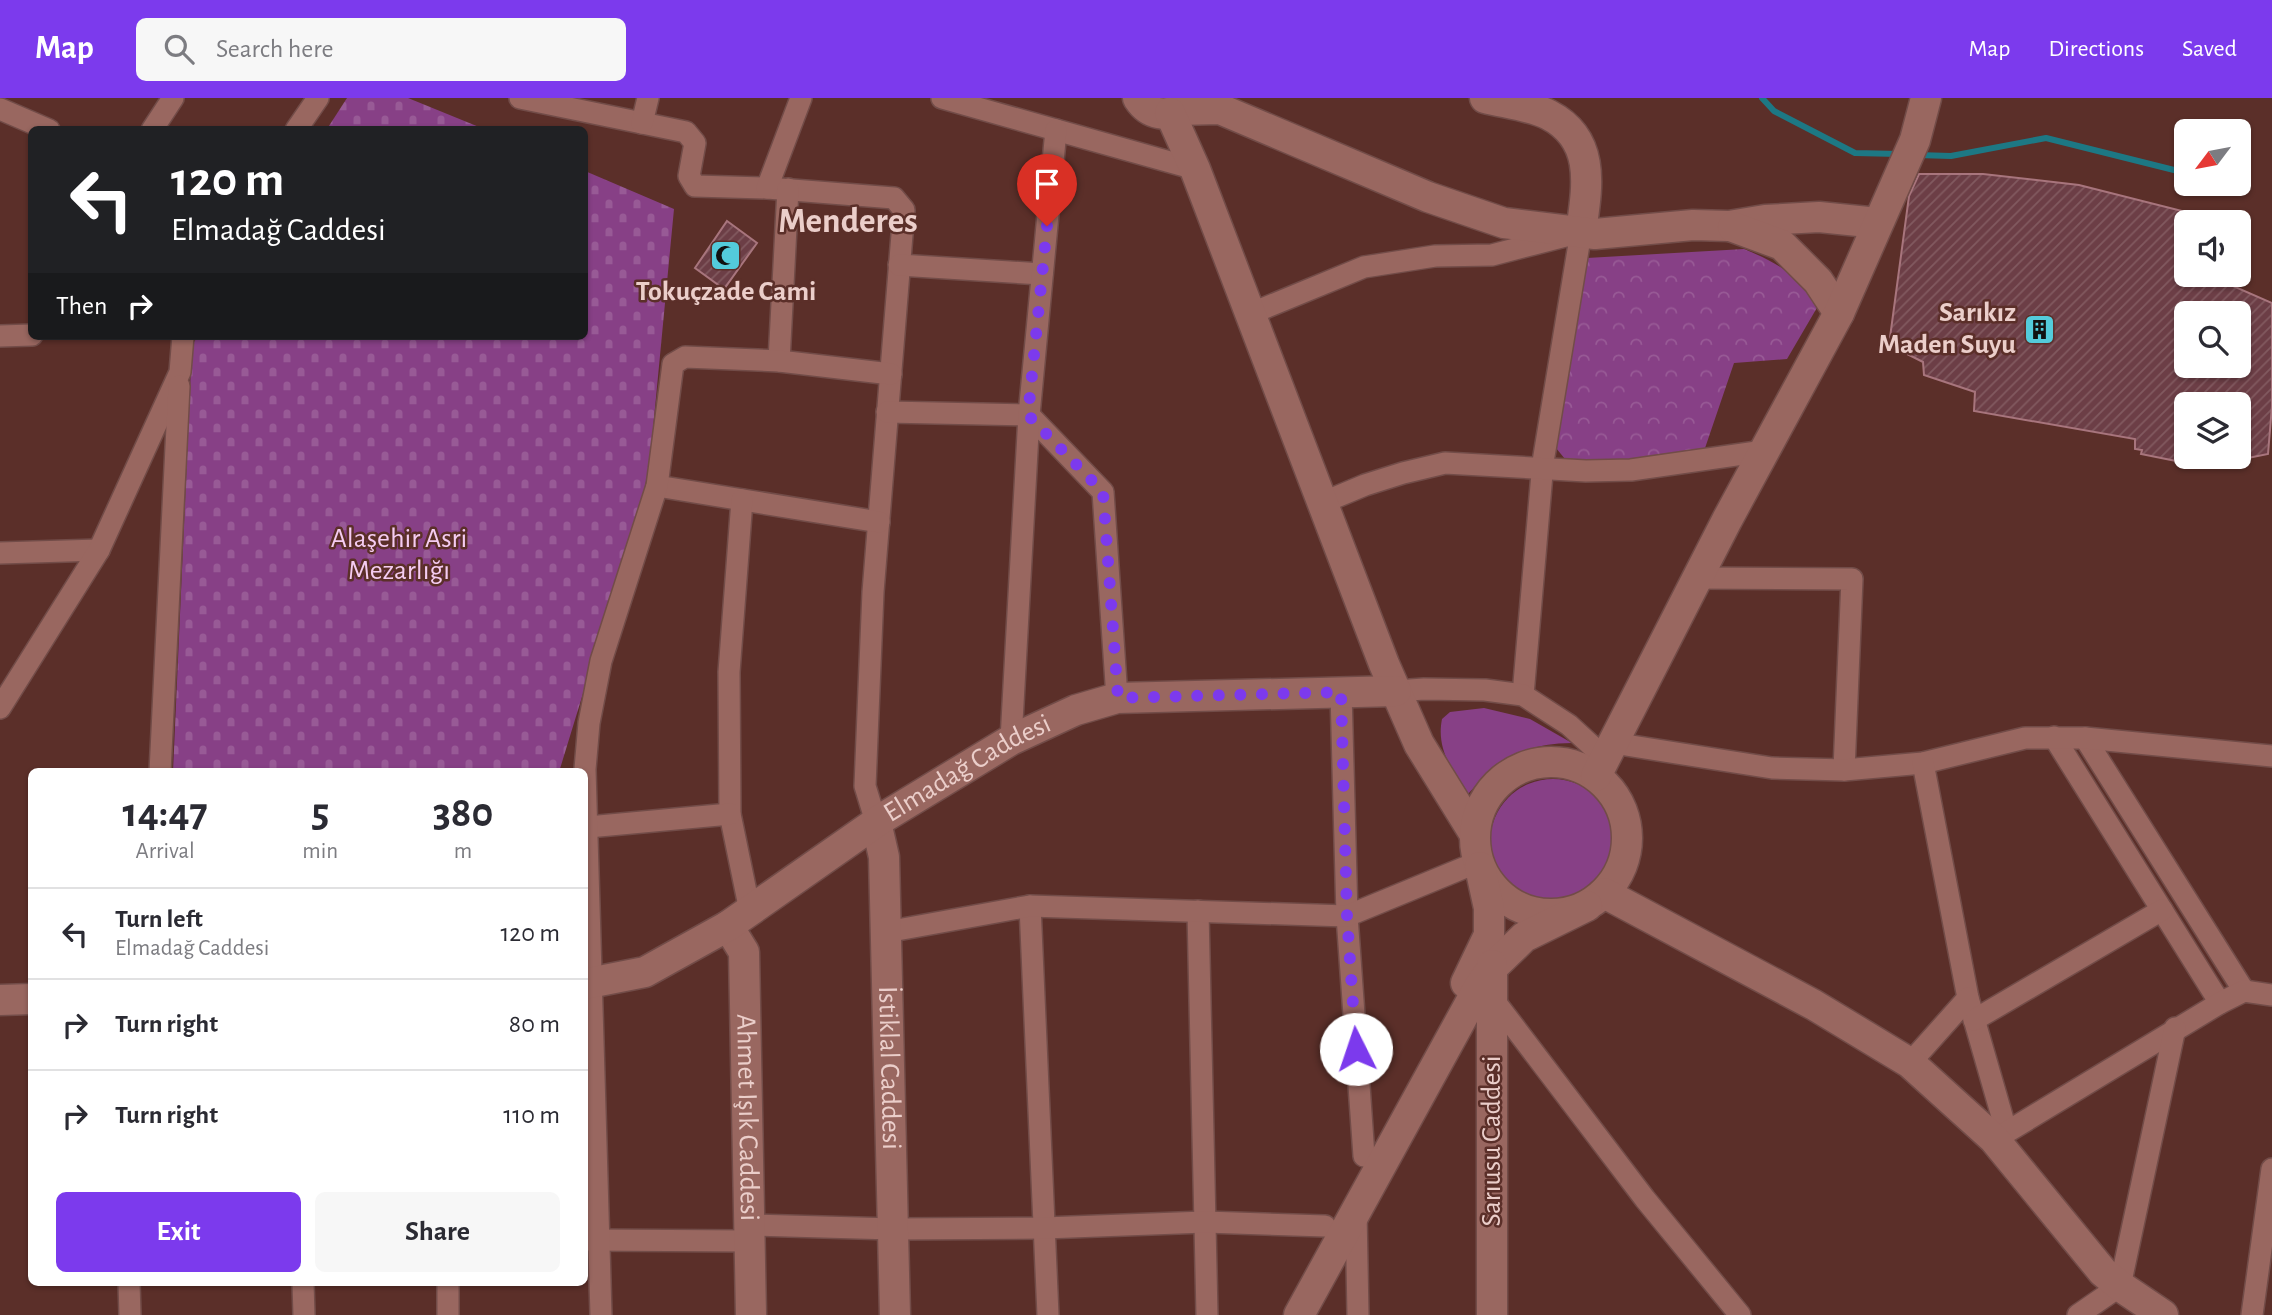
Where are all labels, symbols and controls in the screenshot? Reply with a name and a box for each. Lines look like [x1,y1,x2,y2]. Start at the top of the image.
search box [136,18,626,81]
icon: search [160,30,198,68]
text: Map [35,32,94,65]
text: Search here [216,36,334,62]
text: Map [1968,37,2010,61]
text: Directions [2048,37,2144,61]
text: Saved [2182,37,2237,61]
north arrow [2174,119,2250,196]
map controls [2174,119,2251,469]
icon: left [56,154,147,245]
pin [1017,154,1077,226]
text: 120 m [171,156,284,205]
icon: arrive [1028,165,1066,203]
district label: Menderes [778,204,918,239]
button: sound [2174,210,2251,287]
text: Elmadağ Caddesi [171,214,386,246]
mosque icon: Tokuçzade Cami [709,238,743,272]
place label: Tokuçzade Cami [636,278,816,306]
icon: right [121,287,159,325]
text: Then [56,293,107,319]
place label: Sarıkız Maden Suyu [1878,299,2016,359]
button: search [2174,301,2251,378]
building icon: Sarıkız Maden Suyu [2022,312,2056,346]
button: layers [2174,392,2251,469]
park label: Alaşehir Asri Mezarlığı [331,525,467,585]
street label: Elmadağ Caddesi [879,710,1055,828]
text: 14:47 [123,792,208,834]
text: 5 [311,792,329,834]
text: 380 [433,792,493,834]
text: Arrival [136,840,195,863]
text: min [302,840,338,863]
text: m [454,840,472,863]
text: Turn left [115,906,203,932]
icon: left [56,915,94,953]
text: 120 m [500,920,560,946]
text: Elmadağ Caddesi [115,937,269,960]
street label: İstiklal Caddesi [873,986,905,1150]
icon: right [56,1006,94,1044]
text: Turn right [115,1011,218,1037]
text: 80 m [509,1011,560,1037]
position arrow [1319,1012,1393,1086]
street label: Ahmet Işık Caddesi [731,1013,763,1221]
street label: Sarıusu Caddesi [1478,1055,1506,1227]
icon: right [56,1097,94,1135]
text: Turn right [115,1102,218,1128]
text: 110 m [503,1102,560,1128]
button: Exit [56,1192,301,1272]
button: Share [315,1192,560,1272]

